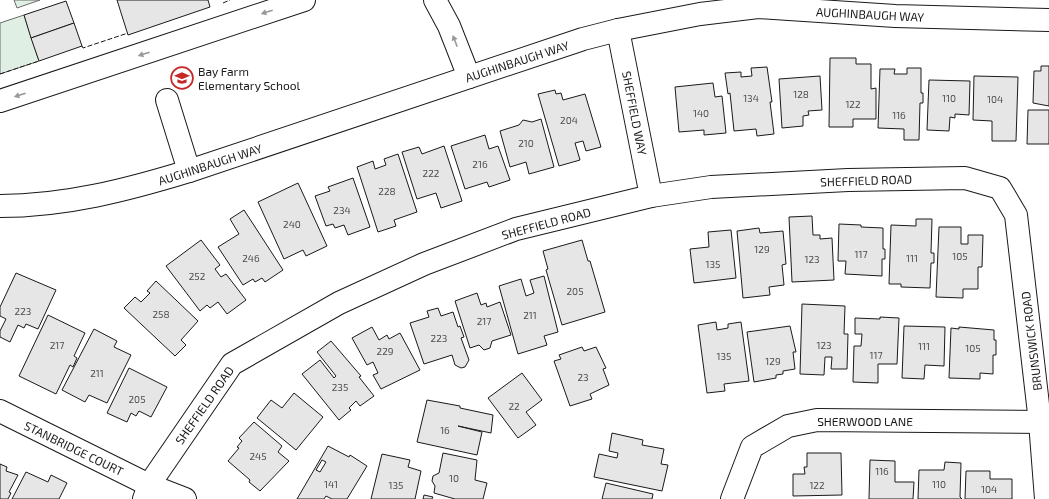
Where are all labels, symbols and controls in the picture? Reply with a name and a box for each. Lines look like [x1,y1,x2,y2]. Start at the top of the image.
street label: AUGHINBAUGH WAY [816,4,925,24]
one-way arrow [260,10,272,16]
one-way arrow [451,34,457,46]
street label: AUGHINBAUGH WAY [463,38,571,84]
one-way arrow [137,51,149,57]
place label: Bay Farm Elementary School [198,64,301,92]
school or university icon: Bay Farm Elementary School [169,65,195,91]
street label: SHEFFIELD WAY [620,70,650,157]
house number: 128 [793,88,809,100]
one-way arrow [14,92,26,98]
house number: 134 [743,92,759,104]
house number: 110 [942,92,956,104]
house number: 104 [987,93,1003,105]
house number: 122 [845,98,861,110]
house number: 140 [693,107,709,119]
house number: 116 [892,109,906,121]
house number: 204 [560,114,578,126]
house number: 210 [518,137,534,149]
street label: AUGHINBAUGH WAY [156,141,264,187]
house number: 216 [472,158,488,170]
house number: 222 [423,167,440,179]
street label: SHEFFIELD ROAD [820,171,912,189]
house number: 228 [378,185,396,197]
house number: 234 [333,204,351,216]
street label: SHEFFIELD ROAD [500,204,592,242]
house number: 240 [283,218,301,230]
house number: 129 [754,243,770,255]
house number: 117 [854,248,868,260]
house number: 105 [952,250,968,262]
house number: 246 [242,252,260,264]
house number: 111 [906,252,918,264]
house number: 123 [804,253,820,265]
house number: 135 [706,258,720,270]
house number: 252 [189,270,206,282]
house number: 205 [566,285,584,297]
street label: BRUNSWICK ROAD [1018,291,1044,391]
house number: 223 [15,305,31,317]
house number: 258 [152,308,170,320]
house number: 211 [523,309,537,321]
house number: 217 [477,315,491,327]
house number: 223 [431,332,447,344]
house number: 217 [50,339,64,351]
house number: 123 [816,339,832,351]
house number: 111 [918,340,930,352]
house number: 105 [965,342,981,354]
house number: 229 [377,345,394,357]
house number: 117 [869,349,883,361]
house number: 135 [717,350,731,362]
house number: 129 [765,355,781,367]
street label: SHEFFIELD ROAD [172,363,236,447]
house number: 211 [90,367,104,379]
house number: 23 [577,371,589,383]
house number: 235 [332,381,348,393]
house number: 205 [128,393,146,405]
house number: 22 [508,400,520,412]
street label: SHERWOOD LANE [817,414,913,428]
street label: STANBRIDGE COURT [22,418,126,478]
house number: 16 [440,424,450,436]
house number: 245 [249,450,267,462]
house number: 116 [875,465,889,477]
house number: 10 [449,472,459,484]
house number: 141 [324,478,338,490]
house number: 110 [932,478,946,490]
house number: 135 [389,479,403,491]
house number: 122 [809,479,825,491]
house number: 104 [981,483,997,495]

